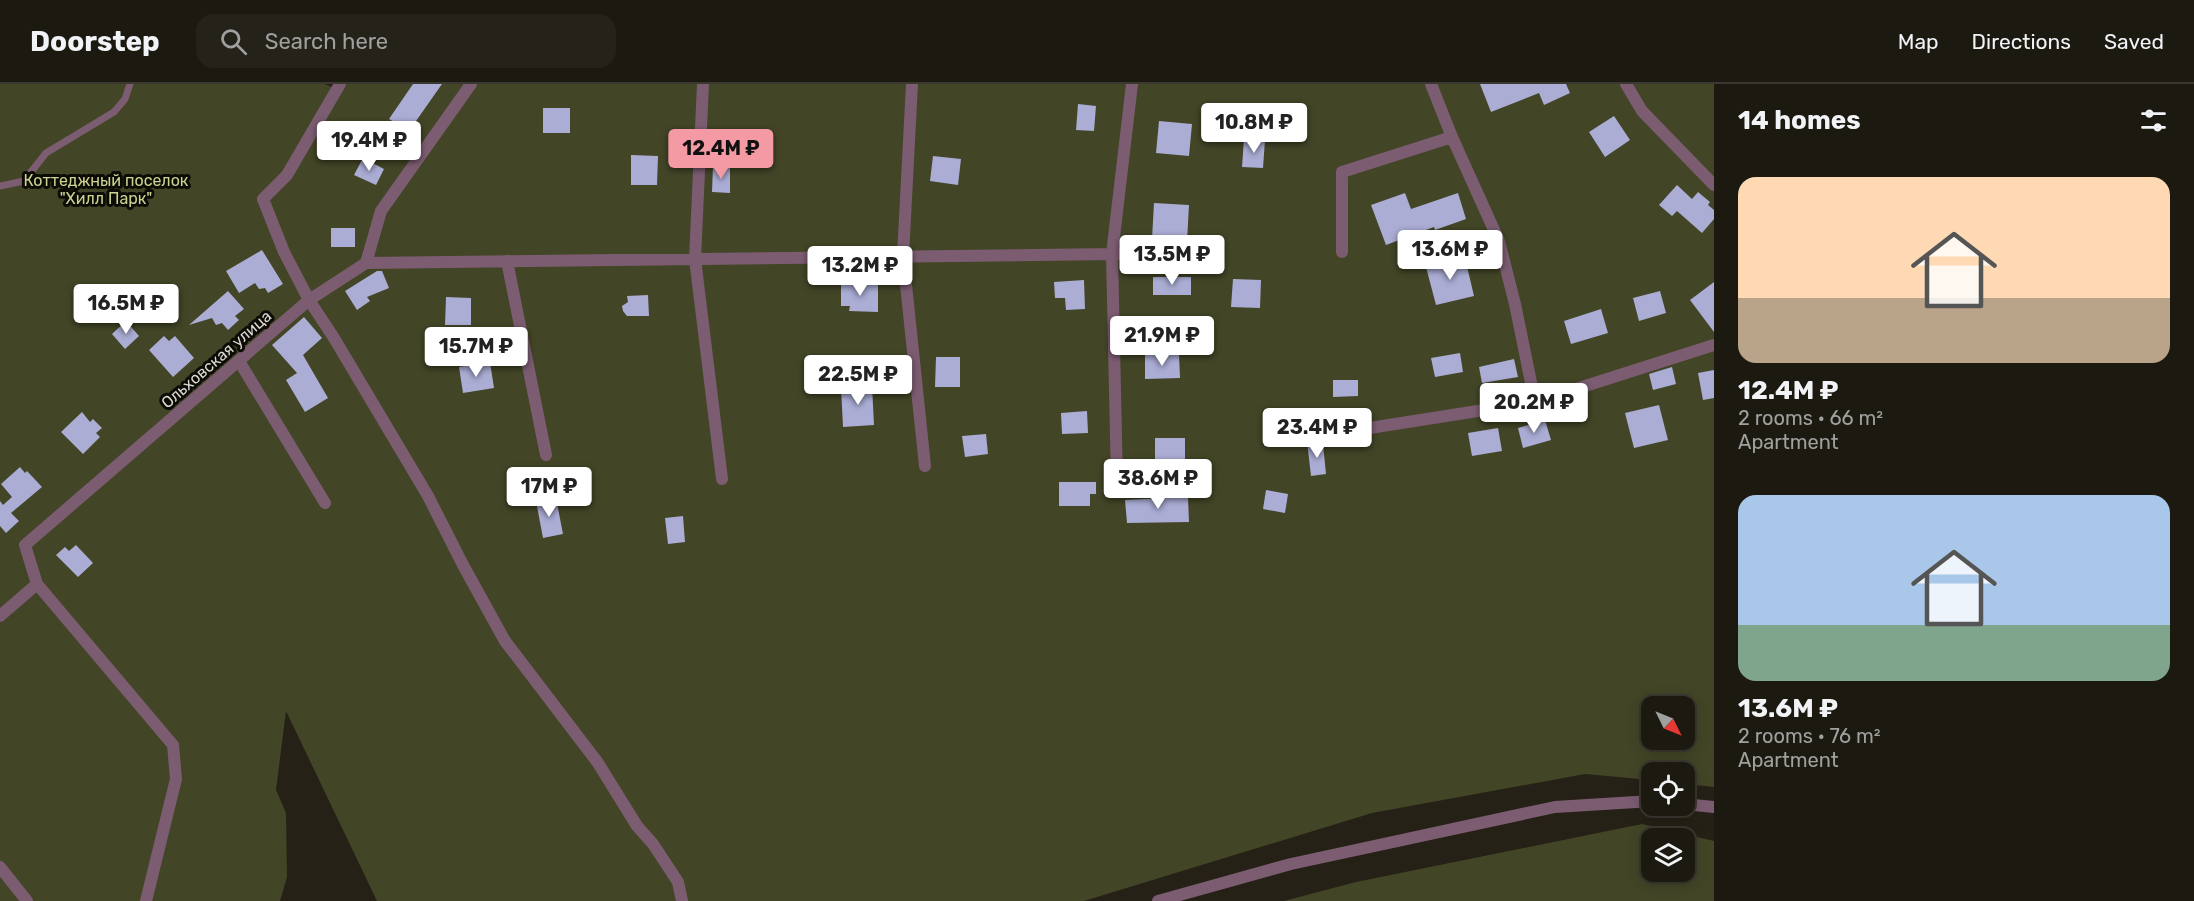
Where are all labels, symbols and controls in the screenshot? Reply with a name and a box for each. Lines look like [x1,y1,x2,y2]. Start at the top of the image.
search box [196,14,616,68]
text: Doorstep [30,25,160,58]
icon: search [217,25,250,58]
text: Search here [265,28,388,55]
text: Map [1898,29,1939,54]
text: Directions [1972,29,2071,54]
text: Saved [2104,29,2164,54]
pin: 10.8M ₽ [1199,103,1309,154]
icon: filters [2137,104,2170,137]
text: 14 homes [1738,105,1861,136]
text: 10.8M ₽ [1215,110,1293,134]
pin: 19.4M ₽ [314,121,424,172]
text: 19.4M ₽ [331,128,407,152]
pin: 12.4M ₽ [666,129,776,180]
text: 12.4M ₽ [682,136,760,160]
park label: Коттеджный поселок "Хилл Парк" [24,171,189,208]
icon: home [1900,216,2008,324]
pin: 13.6M ₽ [1395,230,1505,281]
pin: 13.5M ₽ [1117,235,1227,286]
text: 13.6M ₽ [1412,237,1488,261]
text: 13.5M ₽ [1134,242,1210,266]
pin: 13.2M ₽ [805,246,915,297]
text: 13.2M ₽ [821,253,899,277]
pin: 16.5M ₽ [71,284,181,335]
text: 16.5M ₽ [88,291,164,315]
street label: Ольховская улица [157,306,275,412]
pin: 21.9M ₽ [1107,316,1217,367]
text: 21.9M ₽ [1124,323,1200,347]
pin: 15.7M ₽ [421,327,531,378]
text: 15.7M ₽ [439,334,513,358]
pin: 22.5M ₽ [803,355,913,406]
text: 22.5M ₽ [818,362,898,386]
text: 12.4M ₽ [1738,375,1839,406]
pin: 20.2M ₽ [1479,383,1589,434]
text: 20.2M ₽ [1494,390,1574,414]
text: 2 rooms · 66 m² [1738,406,1883,430]
pin: 23.4M ₽ [1262,408,1372,459]
text: 23.4M ₽ [1277,415,1357,439]
text: Apartment [1738,430,1839,454]
pin: 38.6M ₽ [1103,459,1213,510]
text: 38.6M ₽ [1118,466,1198,490]
pin: 17M ₽ [507,467,591,518]
text: 17M ₽ [521,474,577,498]
icon: home [1900,534,2008,642]
text: 13.6M ₽ [1738,693,1838,724]
north arrow [1641,696,1695,750]
map controls [1641,696,1695,882]
text: 2 rooms · 76 m² [1738,724,1881,748]
text: Apartment [1738,748,1839,772]
button: locate [1641,762,1695,816]
button: layers [1641,828,1695,882]

